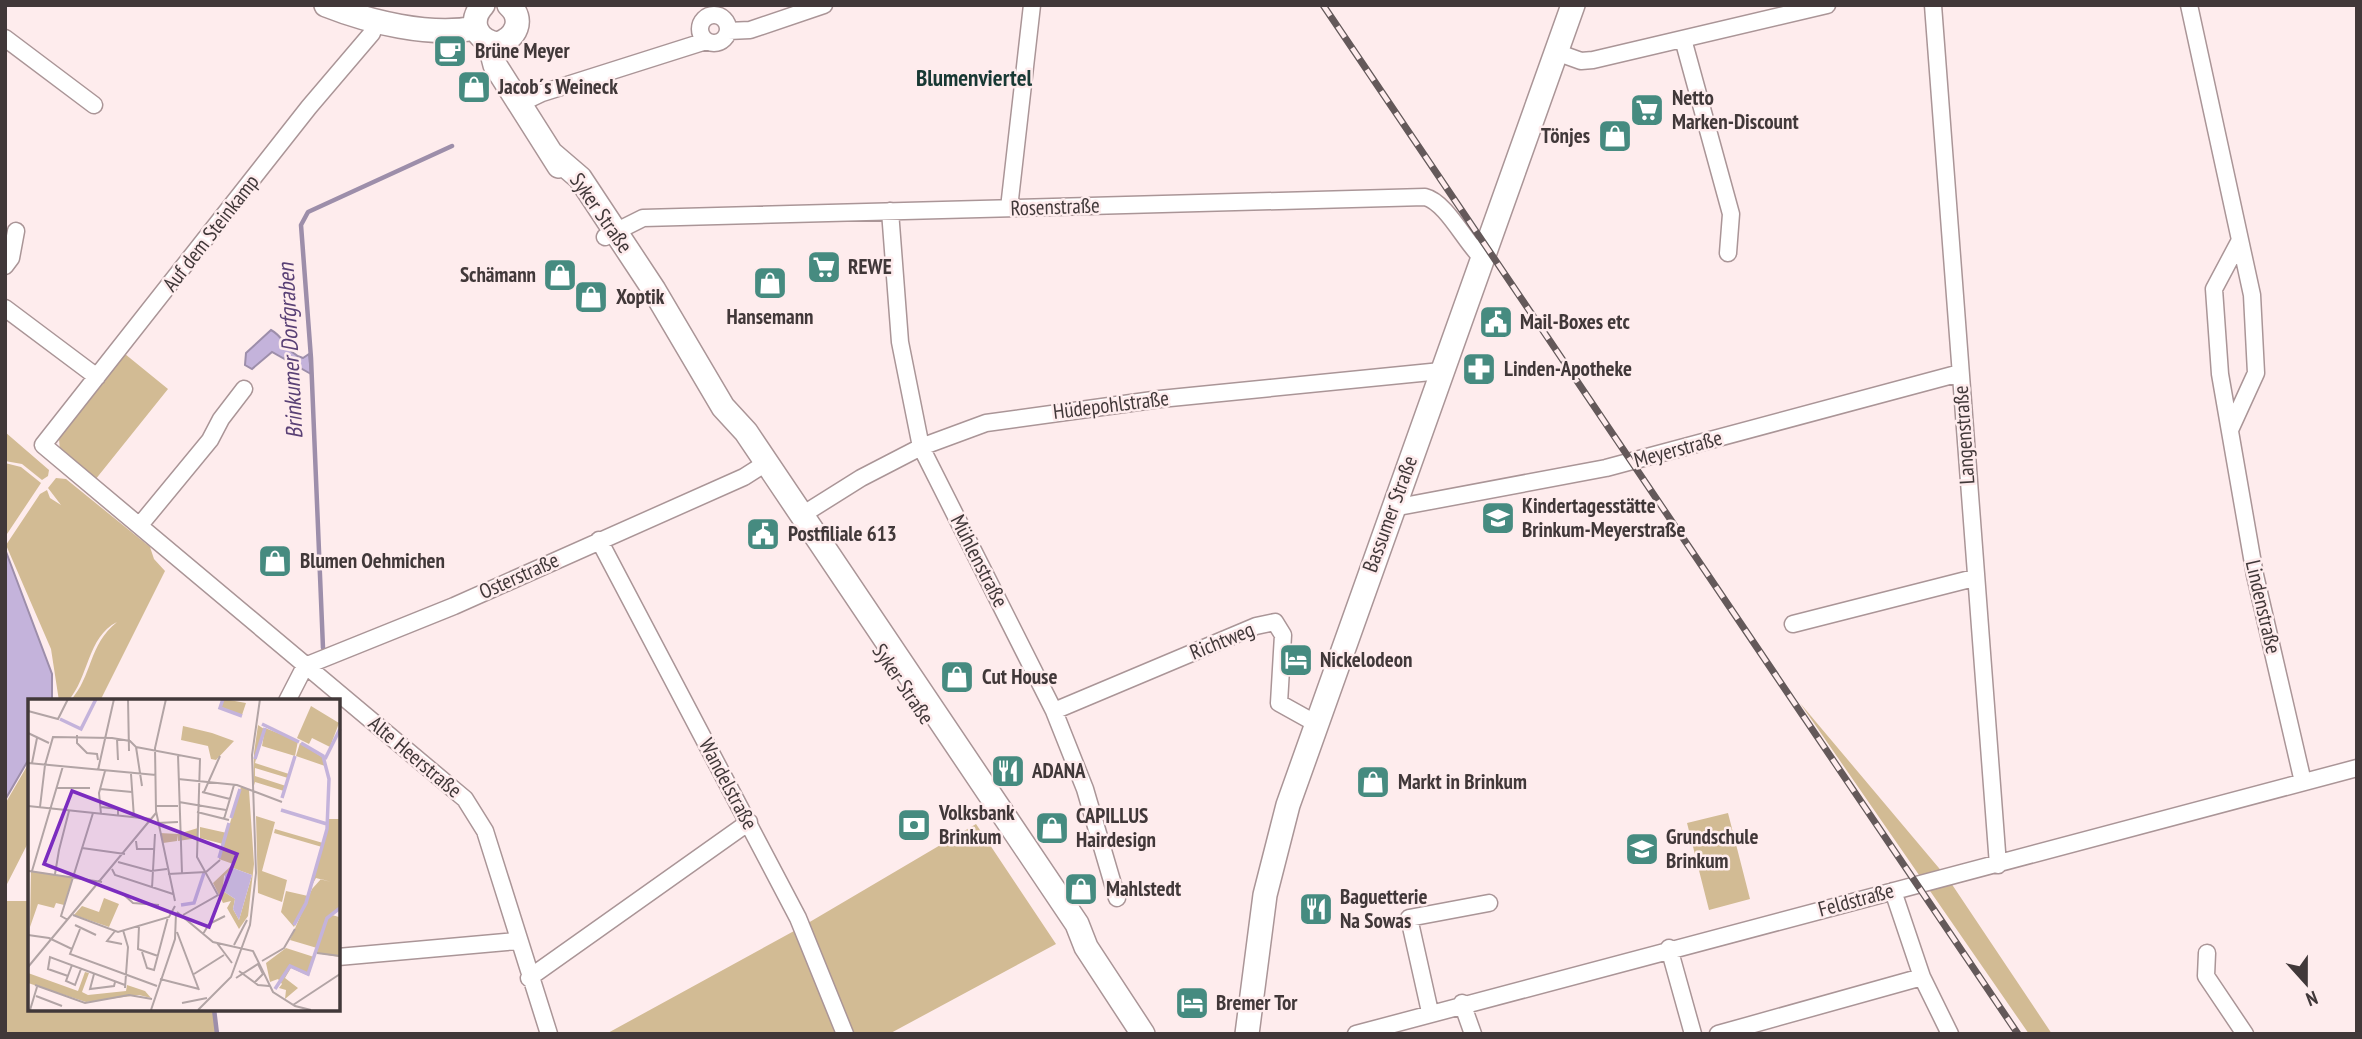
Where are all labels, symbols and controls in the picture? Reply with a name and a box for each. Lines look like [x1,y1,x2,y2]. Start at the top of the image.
cafe icon: Brüne Meyer [431,32,469,70]
place label: Brüne Meyer [475,37,571,64]
district label: Blumenviertel [916,63,1032,92]
shop icon: Jacob´s Weineck [455,68,493,106]
place label: Jacob´s Weineck [497,73,618,100]
place label: Netto Marken-Discount [1672,84,1799,135]
supermarket icon: Netto Marken-Discount [1628,91,1666,129]
shop icon: Tönjes [1596,117,1634,155]
place label: Tönjes [1541,122,1590,149]
street label: Syker Straße [564,167,639,258]
street label: Auf dem Steinkamp [157,169,265,297]
street label: Rosenstraße [1010,191,1100,222]
supermarket icon: REWE [805,248,843,286]
place label: REWE [848,253,892,280]
shop icon: Schämann [541,256,579,294]
water label: Brinkumer Dorfgraben [270,261,309,440]
place label: Schämann [460,261,536,288]
shop icon: Hansemann [751,264,789,302]
shop icon: Xoptik [572,278,610,316]
place label: Xoptik [616,283,665,310]
place label: Hansemann [726,303,814,330]
public building icon: Mail-Boxes etc [1477,303,1515,341]
place label: Mail-Boxes etc [1520,308,1630,335]
pharmacy icon: Linden-Apotheke [1460,350,1498,388]
place label: Linden-Apotheke [1504,355,1632,382]
street label: Hüdepohlstraße [1052,384,1170,425]
street label: Langenstraße [1947,385,1980,485]
street label: Meyerstraße [1631,424,1725,473]
street label: Bassumer Straße [1356,452,1423,576]
place label: Kindertagesstätte Brinkum-Meyerstraße [1522,492,1685,543]
school or university icon: Kindertagesstätte Brinkum-Meyerstraße [1479,499,1517,537]
street label: Mühlenstraße [945,510,1014,612]
public building icon: Postfiliale 613 [744,515,782,553]
place label: Postfiliale 613 [788,520,897,547]
shop icon: Blumen Oehmichen [256,542,294,580]
street label: Osterstraße [475,546,563,605]
place label: Blumen Oehmichen [300,547,445,574]
street label: Lindenstraße [2240,557,2287,656]
street label: Richtweg [1186,615,1258,666]
street label: Syker Straße [867,638,940,729]
hotel icon: Nickelodeon [1277,641,1315,679]
place label: Nickelodeon [1320,646,1412,673]
shop icon: Cut House [938,658,976,696]
place label: Cut House [982,663,1057,690]
inset map [28,699,340,1011]
street label: Alte Heerstraße [363,710,468,804]
street label: Wandelstraße [693,733,764,834]
restaurant icon: ADANA [989,752,1027,790]
place label: ADANA [1031,757,1086,784]
shop icon: Markt in Brinkum [1354,763,1392,801]
place label: Markt in Brinkum [1398,768,1527,795]
place label: Volksbank Brinkum [938,799,1015,850]
place label: CAPILLUS Hairdesign [1076,802,1156,853]
bank icon: Volksbank Brinkum [895,806,933,844]
shop icon: CAPILLUS Hairdesign [1033,809,1071,847]
place label: Grundschule Brinkum [1666,823,1758,874]
school or university icon: Grundschule Brinkum [1623,830,1661,868]
shop icon: Mahlstedt [1062,870,1100,908]
place label: Mahlstedt [1106,875,1181,902]
street label: Feldstraße [1815,876,1897,923]
place label: Baguetterie Na Sowas [1340,883,1428,934]
restaurant icon: Baguetterie Na Sowas [1297,890,1335,928]
north arrow [2271,948,2341,1018]
hotel icon: Bremer Tor [1173,984,1211,1022]
text: N [2303,986,2321,1012]
place label: Bremer Tor [1216,989,1298,1016]

